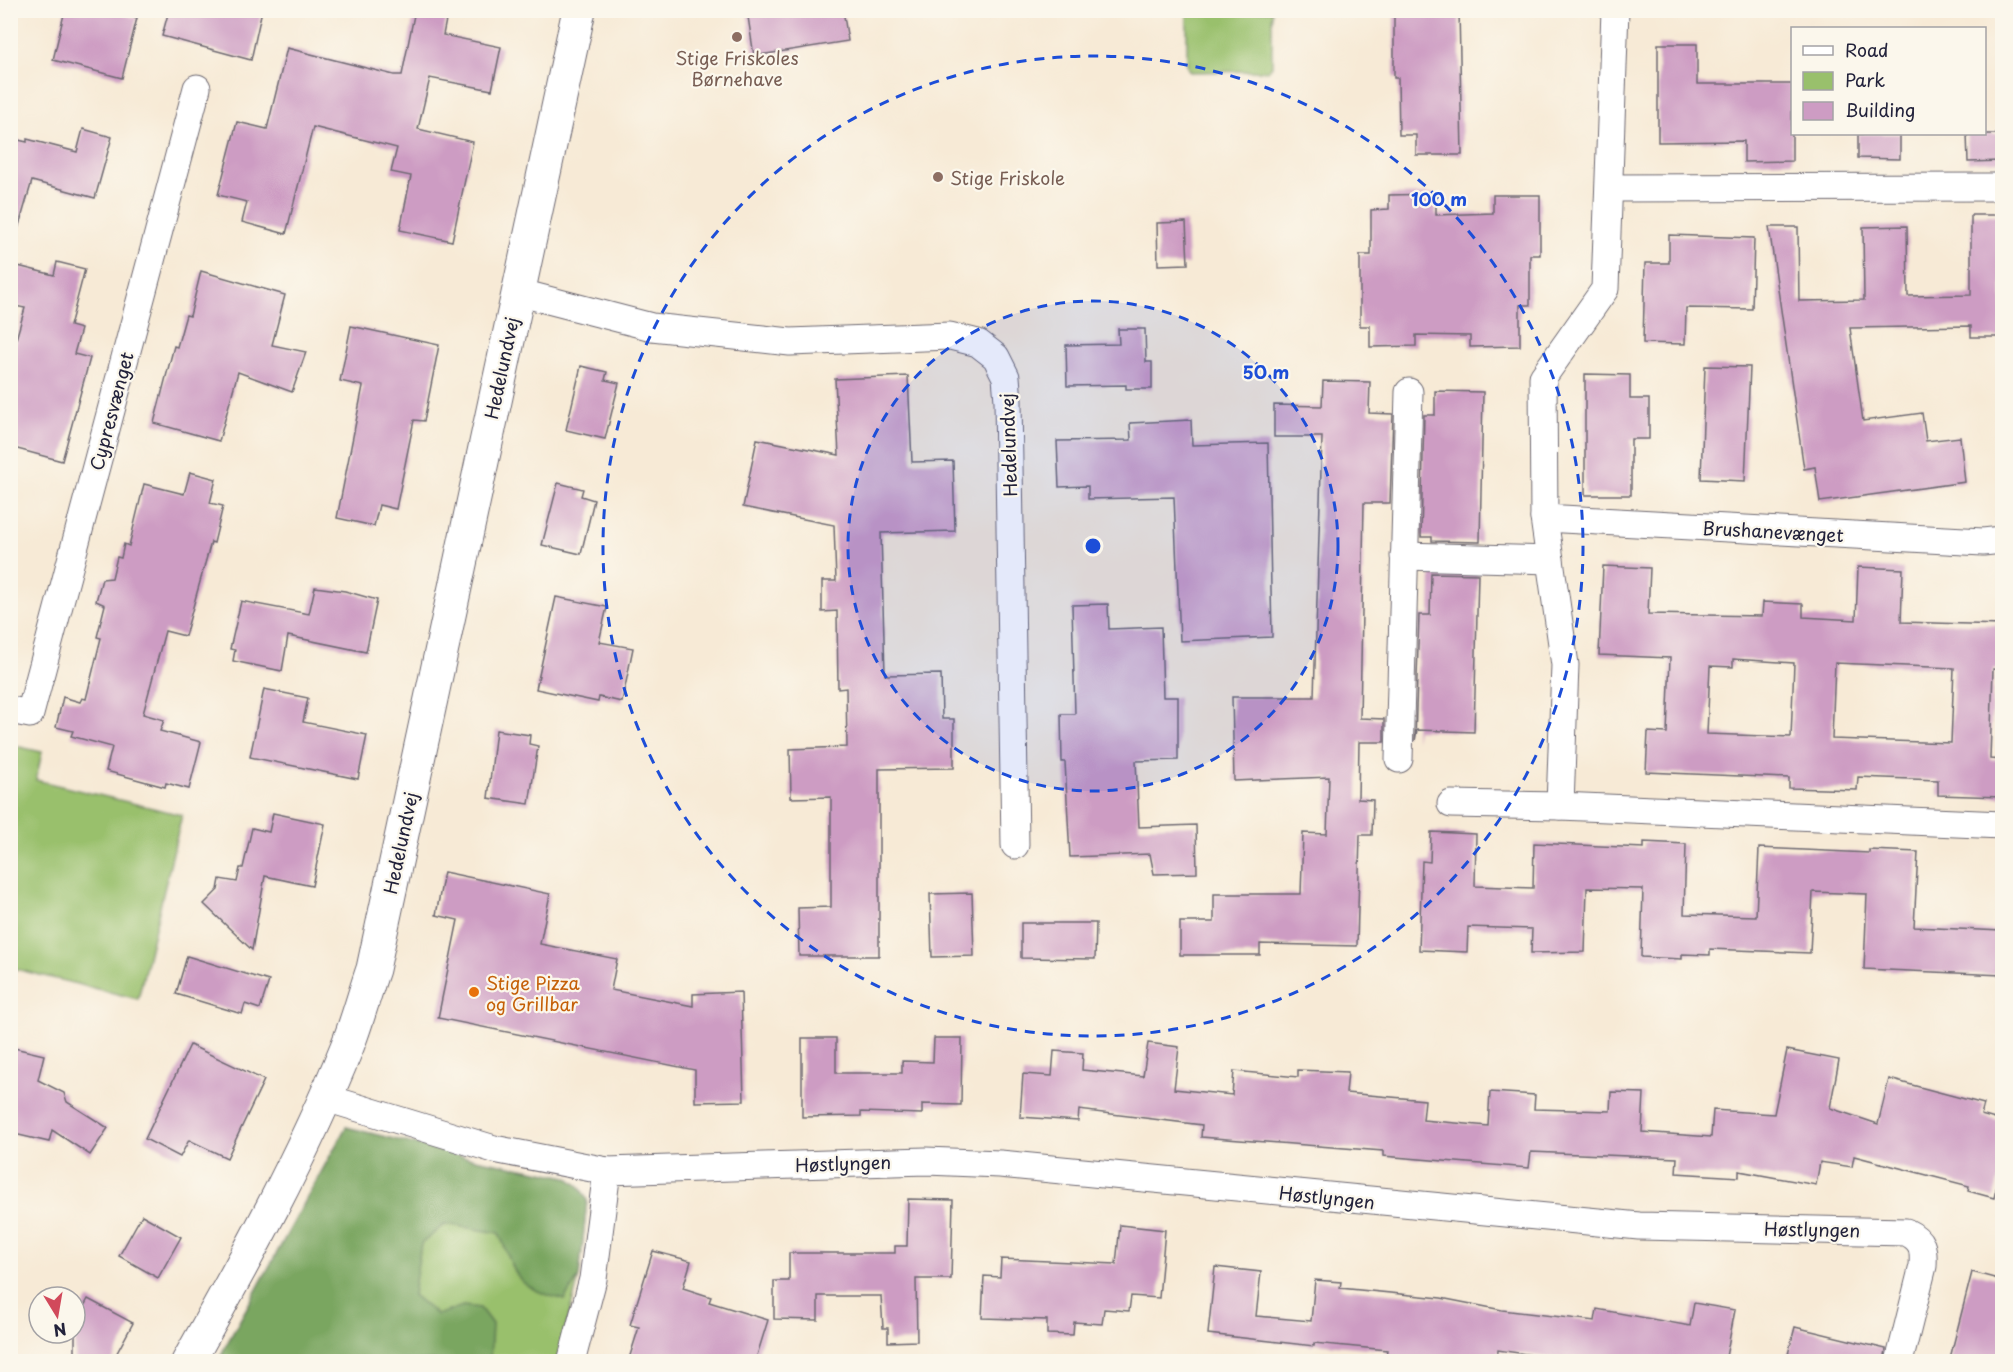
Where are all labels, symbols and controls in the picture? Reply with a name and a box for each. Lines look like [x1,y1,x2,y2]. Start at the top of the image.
legend [1791,27,1986,135]
marker: Stige Friskoles Børnehave [730,30,744,44]
text: Road [1845,36,1889,63]
place label: Stige Friskoles Børnehave [675,44,799,92]
text: Park [1845,66,1885,93]
text: Building [1845,96,1915,123]
place label: Stige Friskole [950,164,1065,191]
marker: Stige Friskole [931,170,945,184]
text: 100 m [1411,185,1467,212]
street label: Hedelundvej [477,314,525,422]
street label: Cypresvænget [82,349,140,473]
text: 50 m [1243,358,1289,385]
street label: Hedelundvej [993,393,1023,497]
street label: Brushanevænget [1702,514,1844,548]
centre of rings [1083,536,1103,556]
street label: Hedelundvej [376,789,424,897]
place label: Stige Pizza og Grillbar [486,969,581,1017]
marker: Stige Pizza og Grillbar [467,985,481,999]
street label: Høstlyngen [794,1148,892,1178]
street label: Høstlyngen [1278,1179,1376,1215]
street label: Høstlyngen [1764,1215,1860,1243]
north arrow [27,1285,87,1345]
text: N [52,1318,69,1344]

